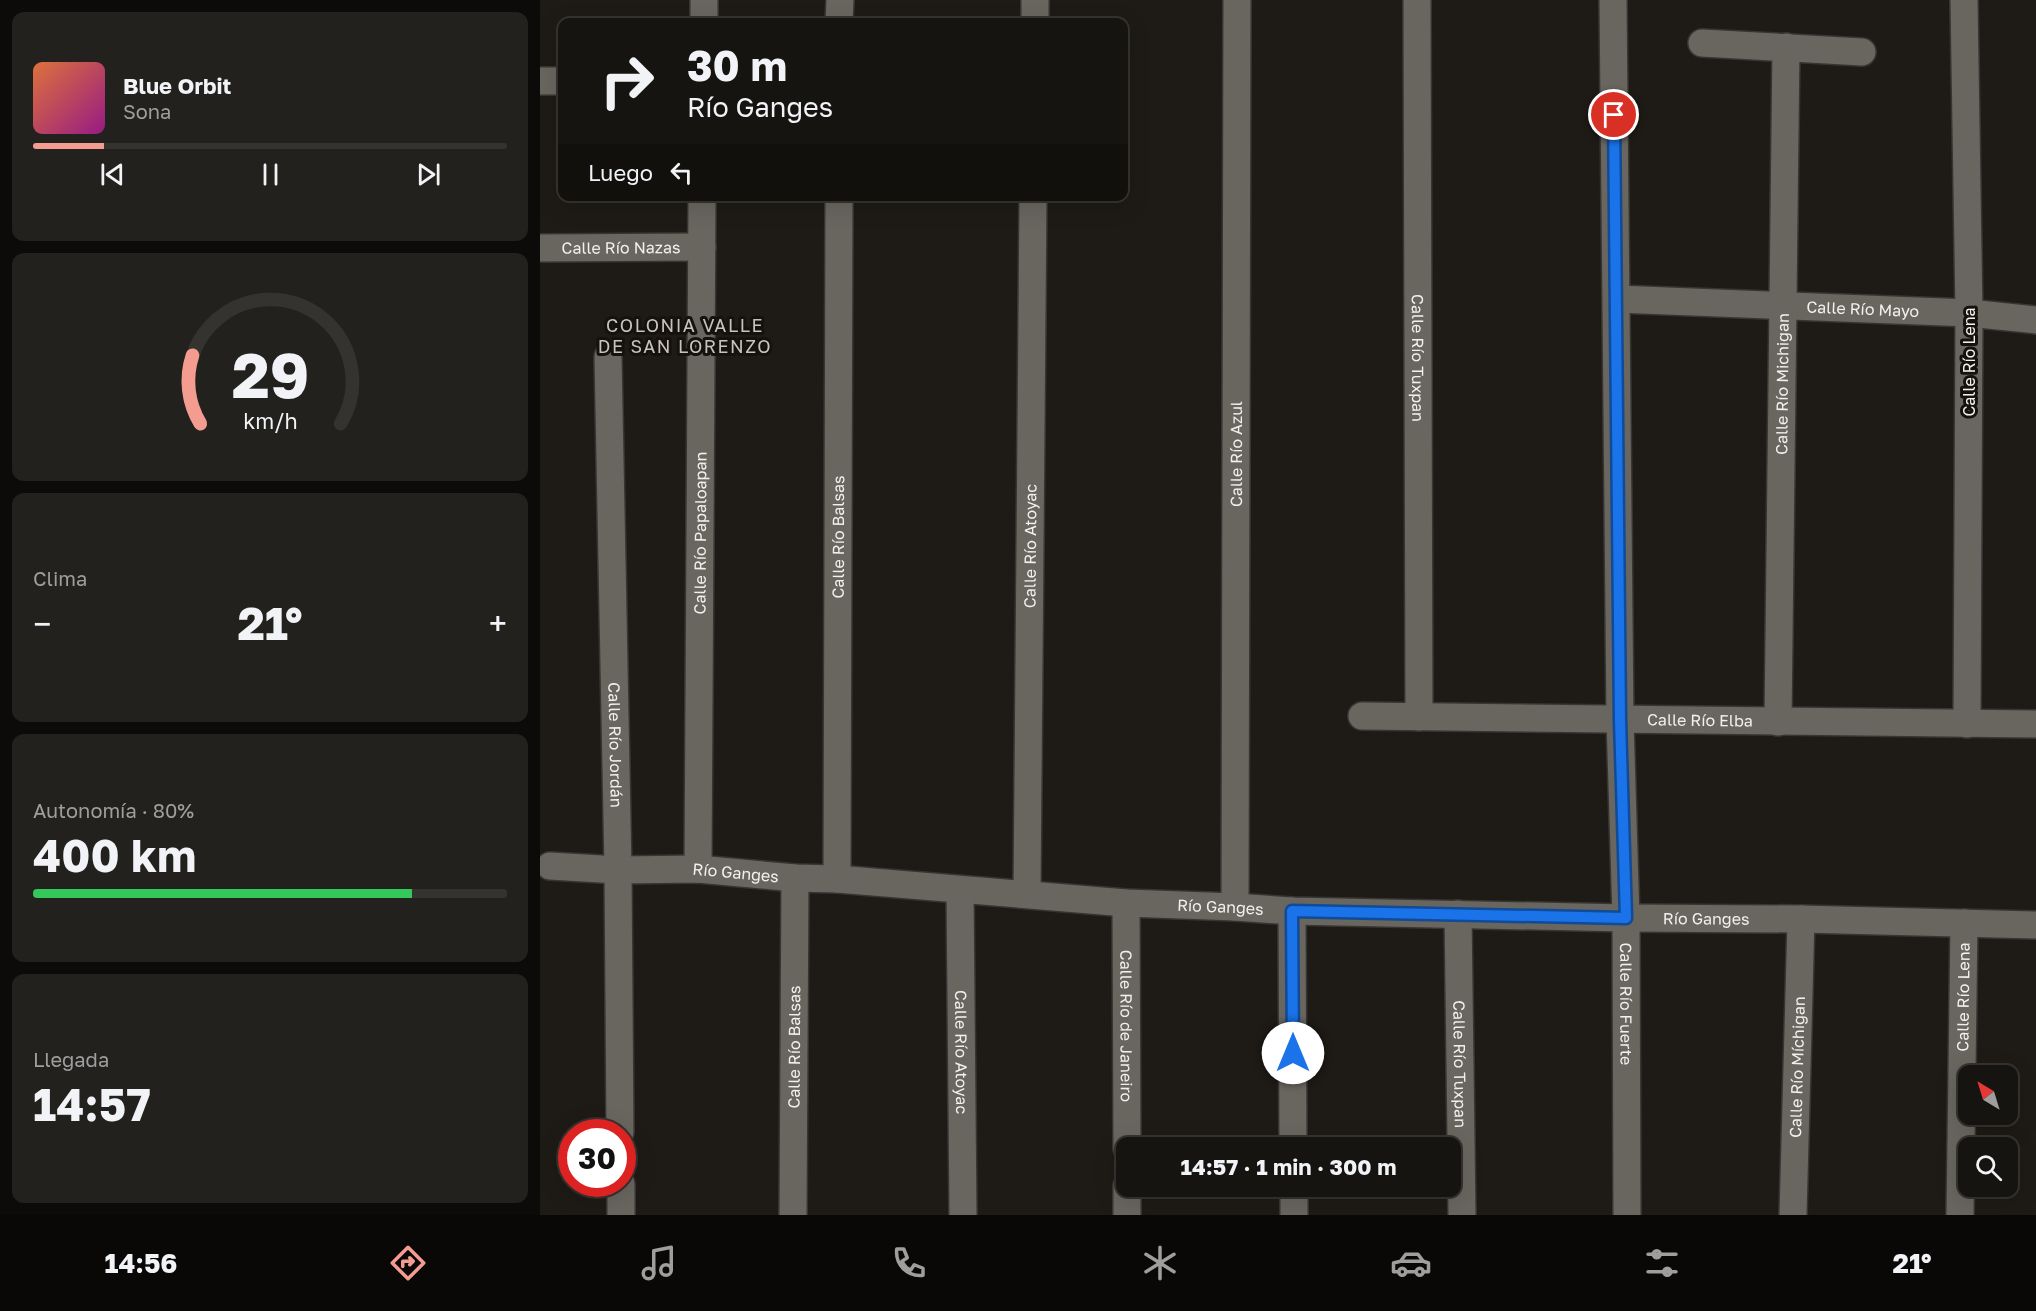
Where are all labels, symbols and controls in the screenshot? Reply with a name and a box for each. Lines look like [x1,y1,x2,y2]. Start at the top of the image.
text: 30 m [687,40,787,90]
icon: right [588,42,666,120]
text: Blue Orbit [123,72,231,99]
pin [1588,89,1639,140]
text: Río Ganges [687,91,833,123]
icon: arrive [1597,98,1630,131]
text: Sona [123,99,171,123]
icon: left [665,156,698,189]
icon: previous [96,158,129,191]
icon: pause [254,158,287,191]
icon: next [412,158,445,191]
text: Luego [588,159,653,186]
street label: Calle Río Nazas [561,237,681,258]
street label: Calle Río Tuxpan [1408,294,1428,422]
street label: Calle Río Mayo [1806,297,1920,321]
street label: Calle Río Lena [1959,307,1979,417]
street label: Calle Río Michigan [1771,313,1793,455]
district label: COLONIA VALLE DE SAN LORENZO [598,314,772,357]
text: 29 [231,337,309,412]
street label: Calle Río Azul [1226,401,1246,507]
text: km/h [243,408,297,434]
street label: Calle Río Papaloapan [690,452,710,614]
street label: Calle Río Balsas [828,475,848,599]
street label: Calle Río Atoyac [1019,484,1041,608]
text: Clima [33,566,87,590]
text: 21° [237,596,303,650]
text: − [33,604,51,643]
text: + [489,604,507,643]
street label: Calle Río Jordán [604,682,627,808]
street label: Calle Río Elba [1647,709,1753,731]
text: Autonomía · 80% [33,798,194,822]
text: 400 km [33,828,196,882]
street label: Río Ganges [692,859,780,886]
street label: Río Ganges [1177,895,1264,919]
street label: Río Ganges [1663,908,1750,929]
street label: Calle Río Fuerte [1616,942,1636,1065]
street label: Calle Río Lena [1952,942,1974,1052]
street label: Calle Río de Janeiro [1116,950,1137,1102]
street label: Calle Río Balsas [784,985,804,1109]
street label: Calle Río Atoyac [951,990,972,1114]
street label: Calle Río Míchigan [1785,996,1809,1138]
street label: Calle Río Tuxpan [1449,1000,1471,1128]
position arrow [1261,1021,1325,1085]
text: Llegada [33,1047,109,1071]
north arrow [1958,1065,2018,1125]
map controls [1958,1065,2018,1197]
text: 14:57 [33,1077,151,1131]
speed limit sign: 30 [558,1119,636,1197]
button: search [1958,1137,2018,1197]
text: 14:57 · 1 min · 300 m [1181,1153,1396,1180]
icon: directions [387,1242,429,1284]
icon: music [638,1242,680,1284]
icon: phone [888,1242,930,1284]
icon: climate [1139,1242,1181,1284]
icon: car [1390,1242,1432,1284]
icon: filters [1641,1242,1683,1284]
text: 14:56 [104,1247,178,1279]
text: 21° [1892,1247,1932,1279]

